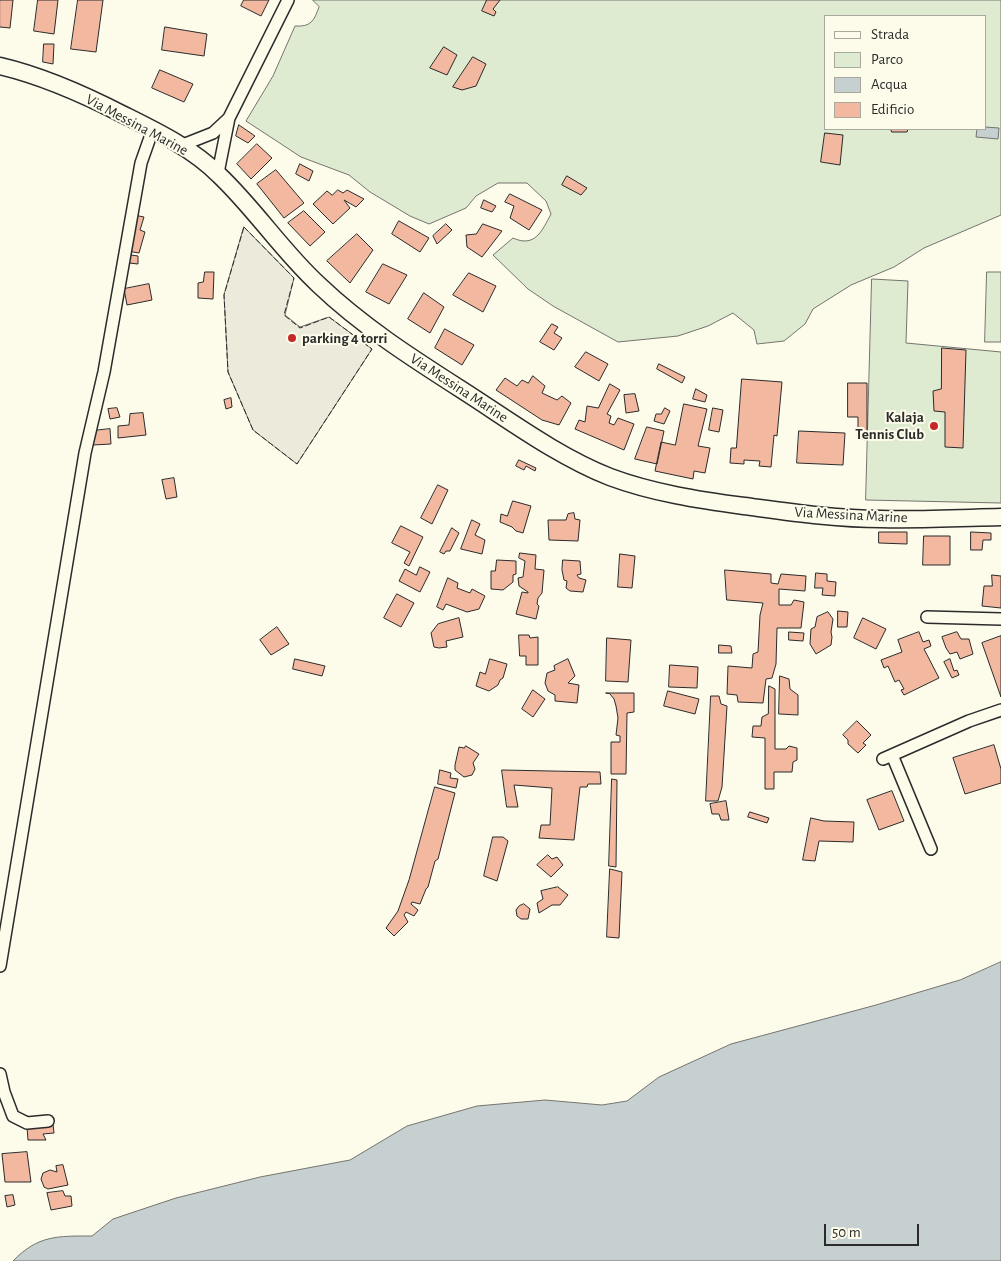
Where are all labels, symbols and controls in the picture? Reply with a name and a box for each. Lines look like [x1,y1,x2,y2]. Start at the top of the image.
legend [824,15,986,130]
text: Strada [871,27,909,42]
text: Parco [871,52,903,67]
text: Acqua [871,77,907,92]
street label: Via Messina Marine [83,90,191,160]
text: Edificio [871,102,914,117]
place label: parking 4 torri [302,329,387,347]
marker: parking 4 torri [286,332,298,344]
street label: Via Messina Marine [407,350,511,426]
place label: Kalaja Tennis Club [855,408,924,443]
marker: Kalaja Tennis Club [928,420,940,432]
street label: Via Messina Marine [794,503,908,527]
scale bar [826,1214,921,1246]
text: 50 m [832,1225,861,1240]

